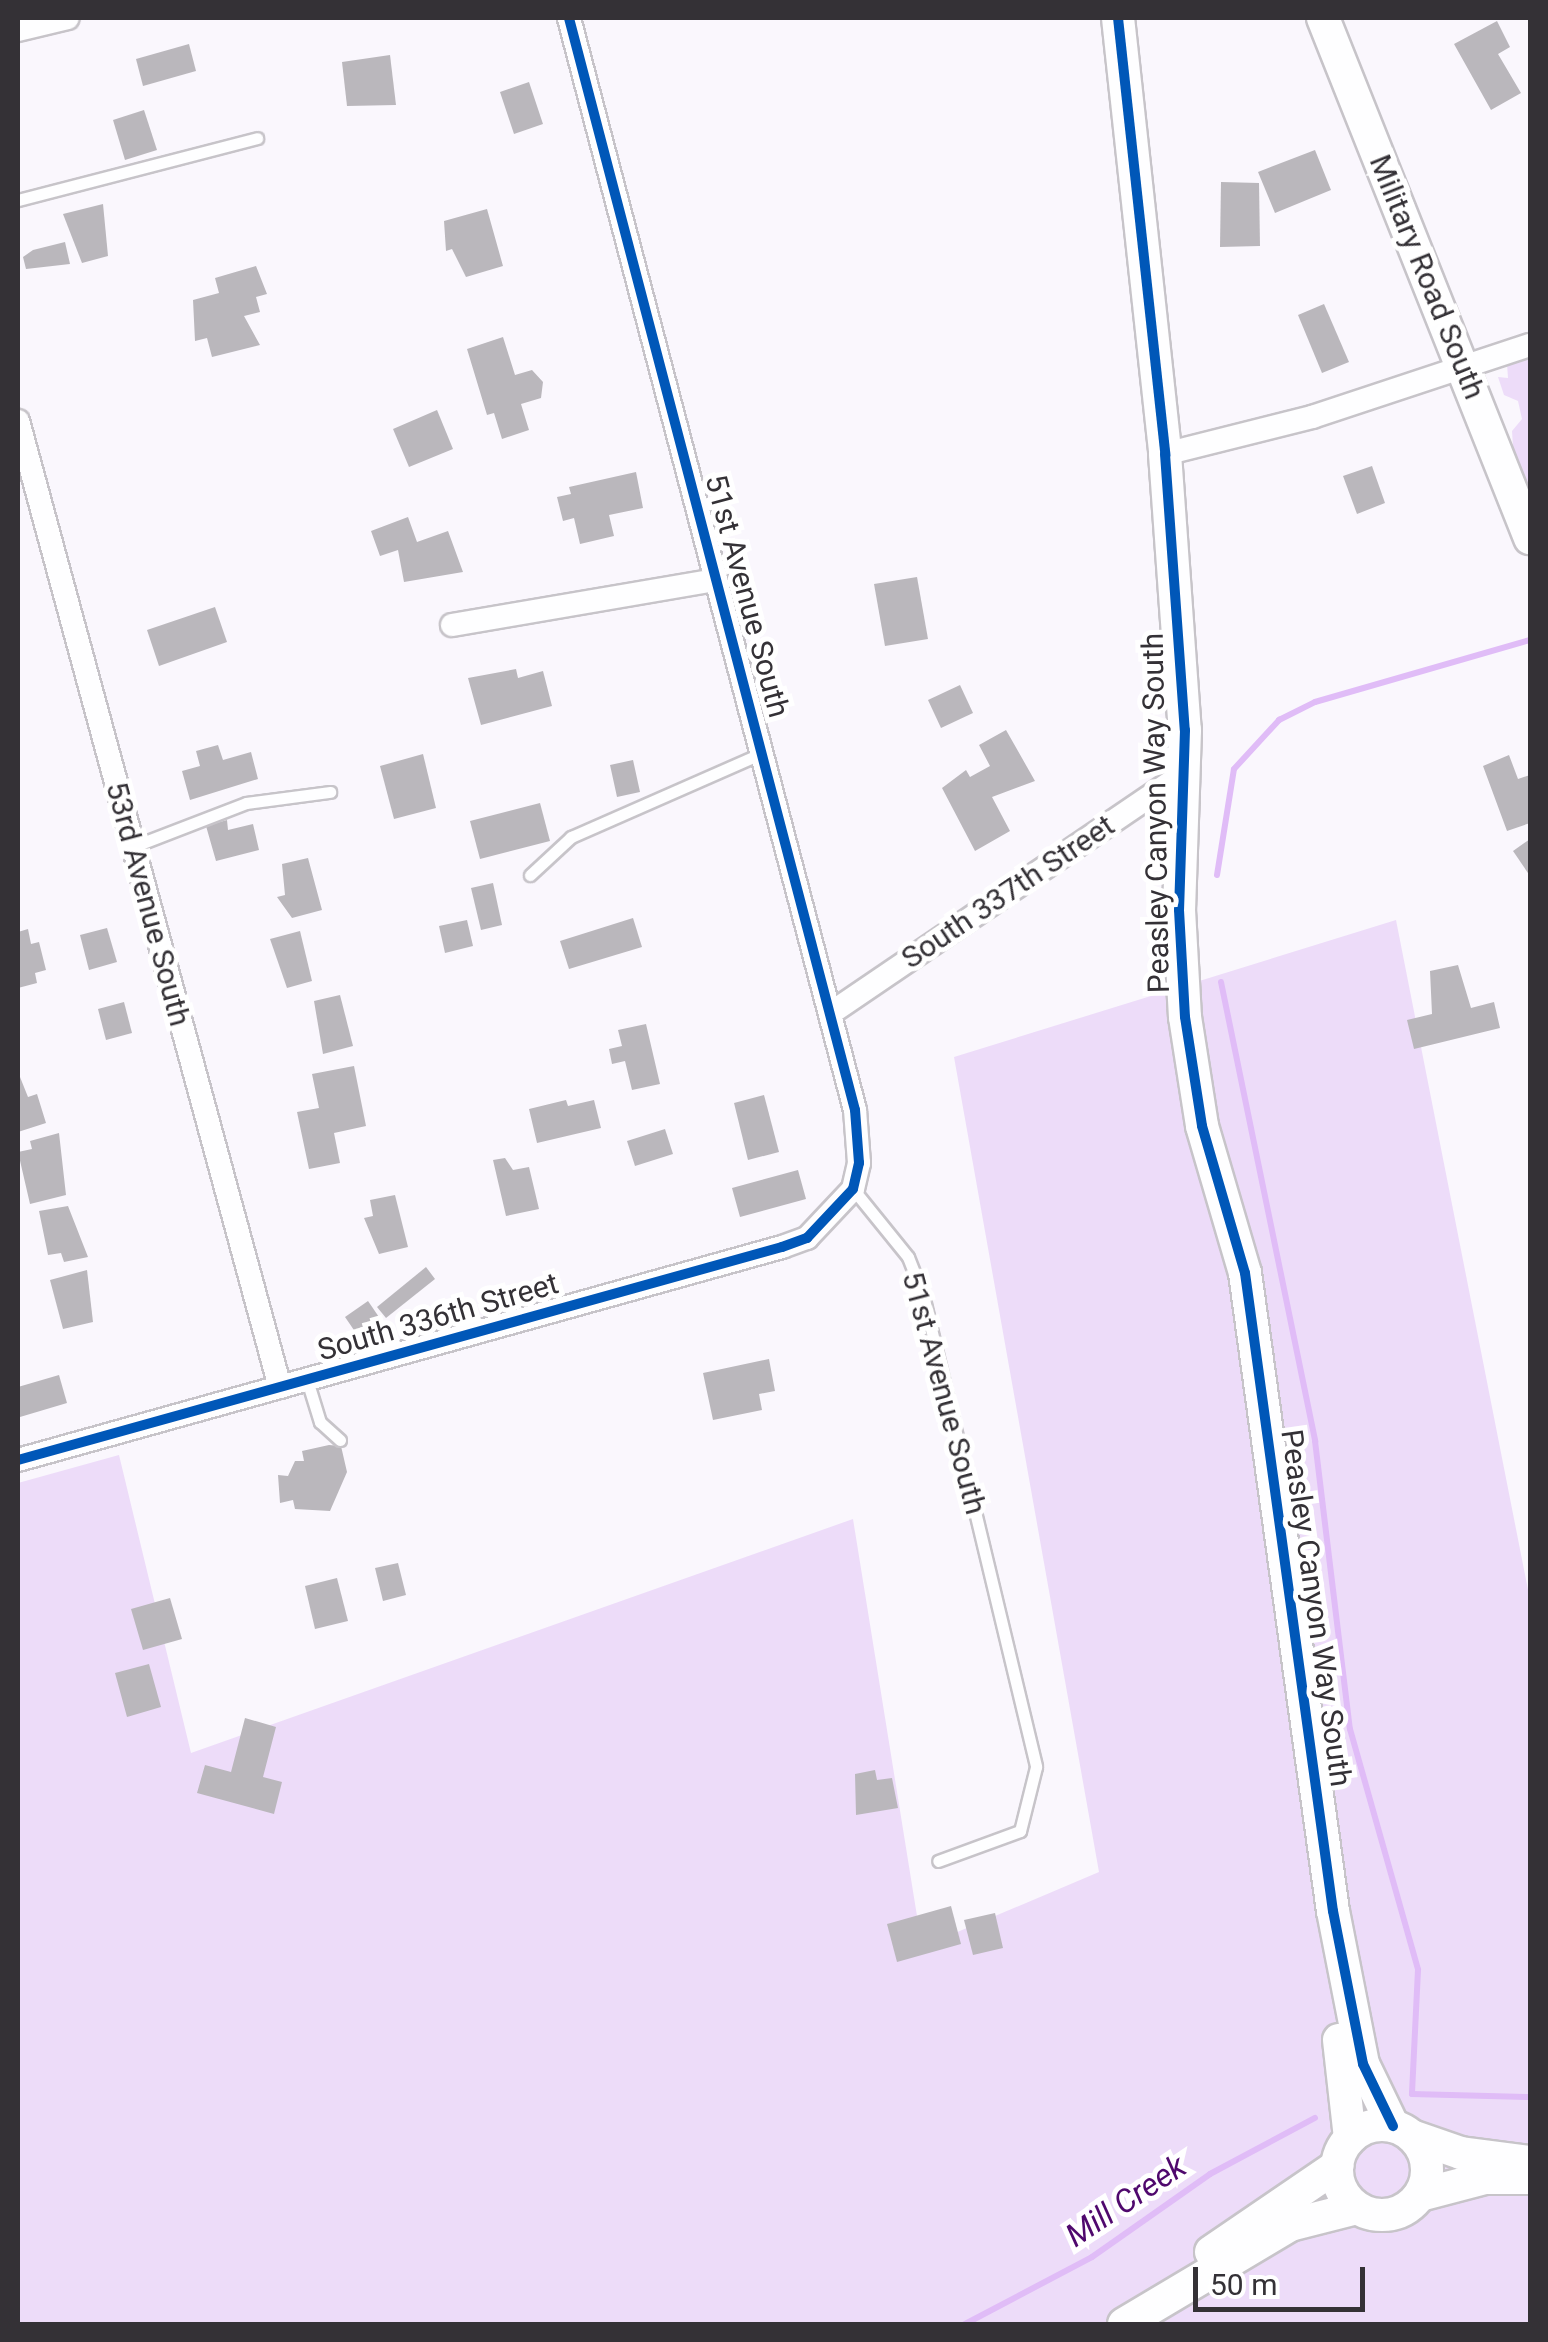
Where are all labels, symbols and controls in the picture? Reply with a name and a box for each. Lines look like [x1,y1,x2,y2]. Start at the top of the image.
street label: Military Road South [1362,150,1492,404]
street label: 51st Avenue South [697,471,797,721]
street label: Peasley Canyon Way South [1135,633,1177,993]
street label: 53rd Avenue South [98,778,198,1030]
street label: South 337th Street [895,808,1121,976]
street label: South 336th Street [313,1265,563,1369]
street label: 51st Avenue South [894,1268,994,1518]
street label: Peasley Canyon Way South [1273,1427,1359,1789]
water label: Mill Creek [1059,2147,1193,2255]
scale bar [1198,2247,1370,2309]
text: 50 m [1210,2267,1277,2302]

